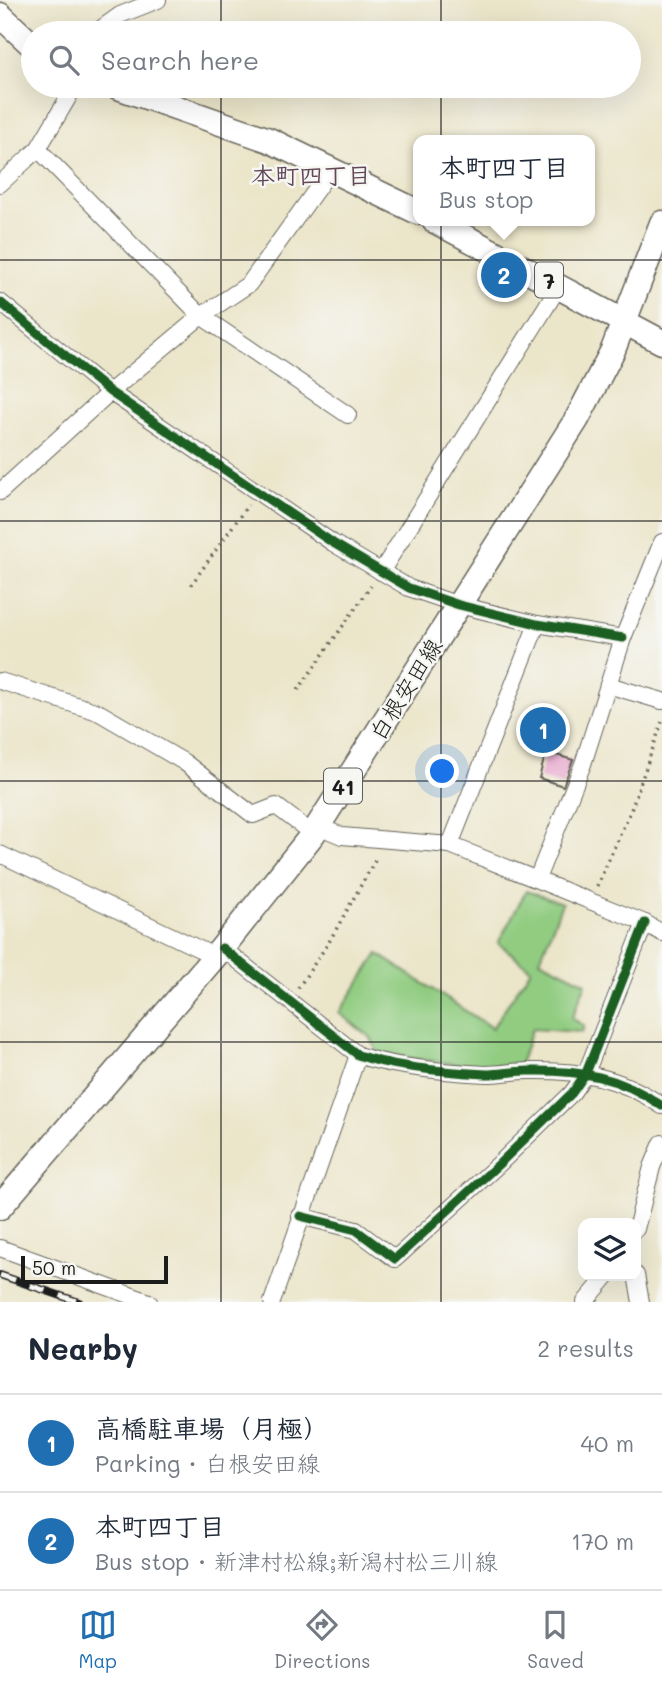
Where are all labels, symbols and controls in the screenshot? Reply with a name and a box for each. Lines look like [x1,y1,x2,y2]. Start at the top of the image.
search box [21,21,641,98]
icon: search [45,41,83,79]
text: Search here [101,43,259,77]
popup [413,135,595,226]
text: 本町四丁目 [439,150,569,184]
district label: 本町四丁目 [251,159,371,190]
text: Bus stop [439,184,534,214]
pin: 2 [481,249,527,301]
road number: 7 [535,262,563,298]
street label: 白根安田線 [362,632,448,746]
pin: 1 [520,704,566,756]
your location [425,754,459,788]
road number: 41 [324,768,362,804]
map controls [578,1218,641,1281]
button: layers [578,1218,641,1281]
scale bar [21,1253,168,1285]
text: 50 m [32,1255,76,1280]
text: Nearby [28,1328,138,1368]
text: 2 results [537,1333,634,1363]
text: 高橋駐車場（月極） [95,1411,329,1445]
text: 1 [46,1428,56,1458]
text: 40 m [581,1428,634,1458]
text: Parking · 白根安田線 [95,1448,320,1478]
text: 本町四丁目 [95,1509,225,1543]
text: 2 [45,1526,57,1556]
text: 170 m [571,1526,634,1556]
text: Bus stop · 新津村松線;新潟村松三川線 [95,1546,498,1576]
tab: Map [78,1606,117,1673]
tab: Directions [274,1606,370,1673]
tab: Saved [527,1606,584,1673]

